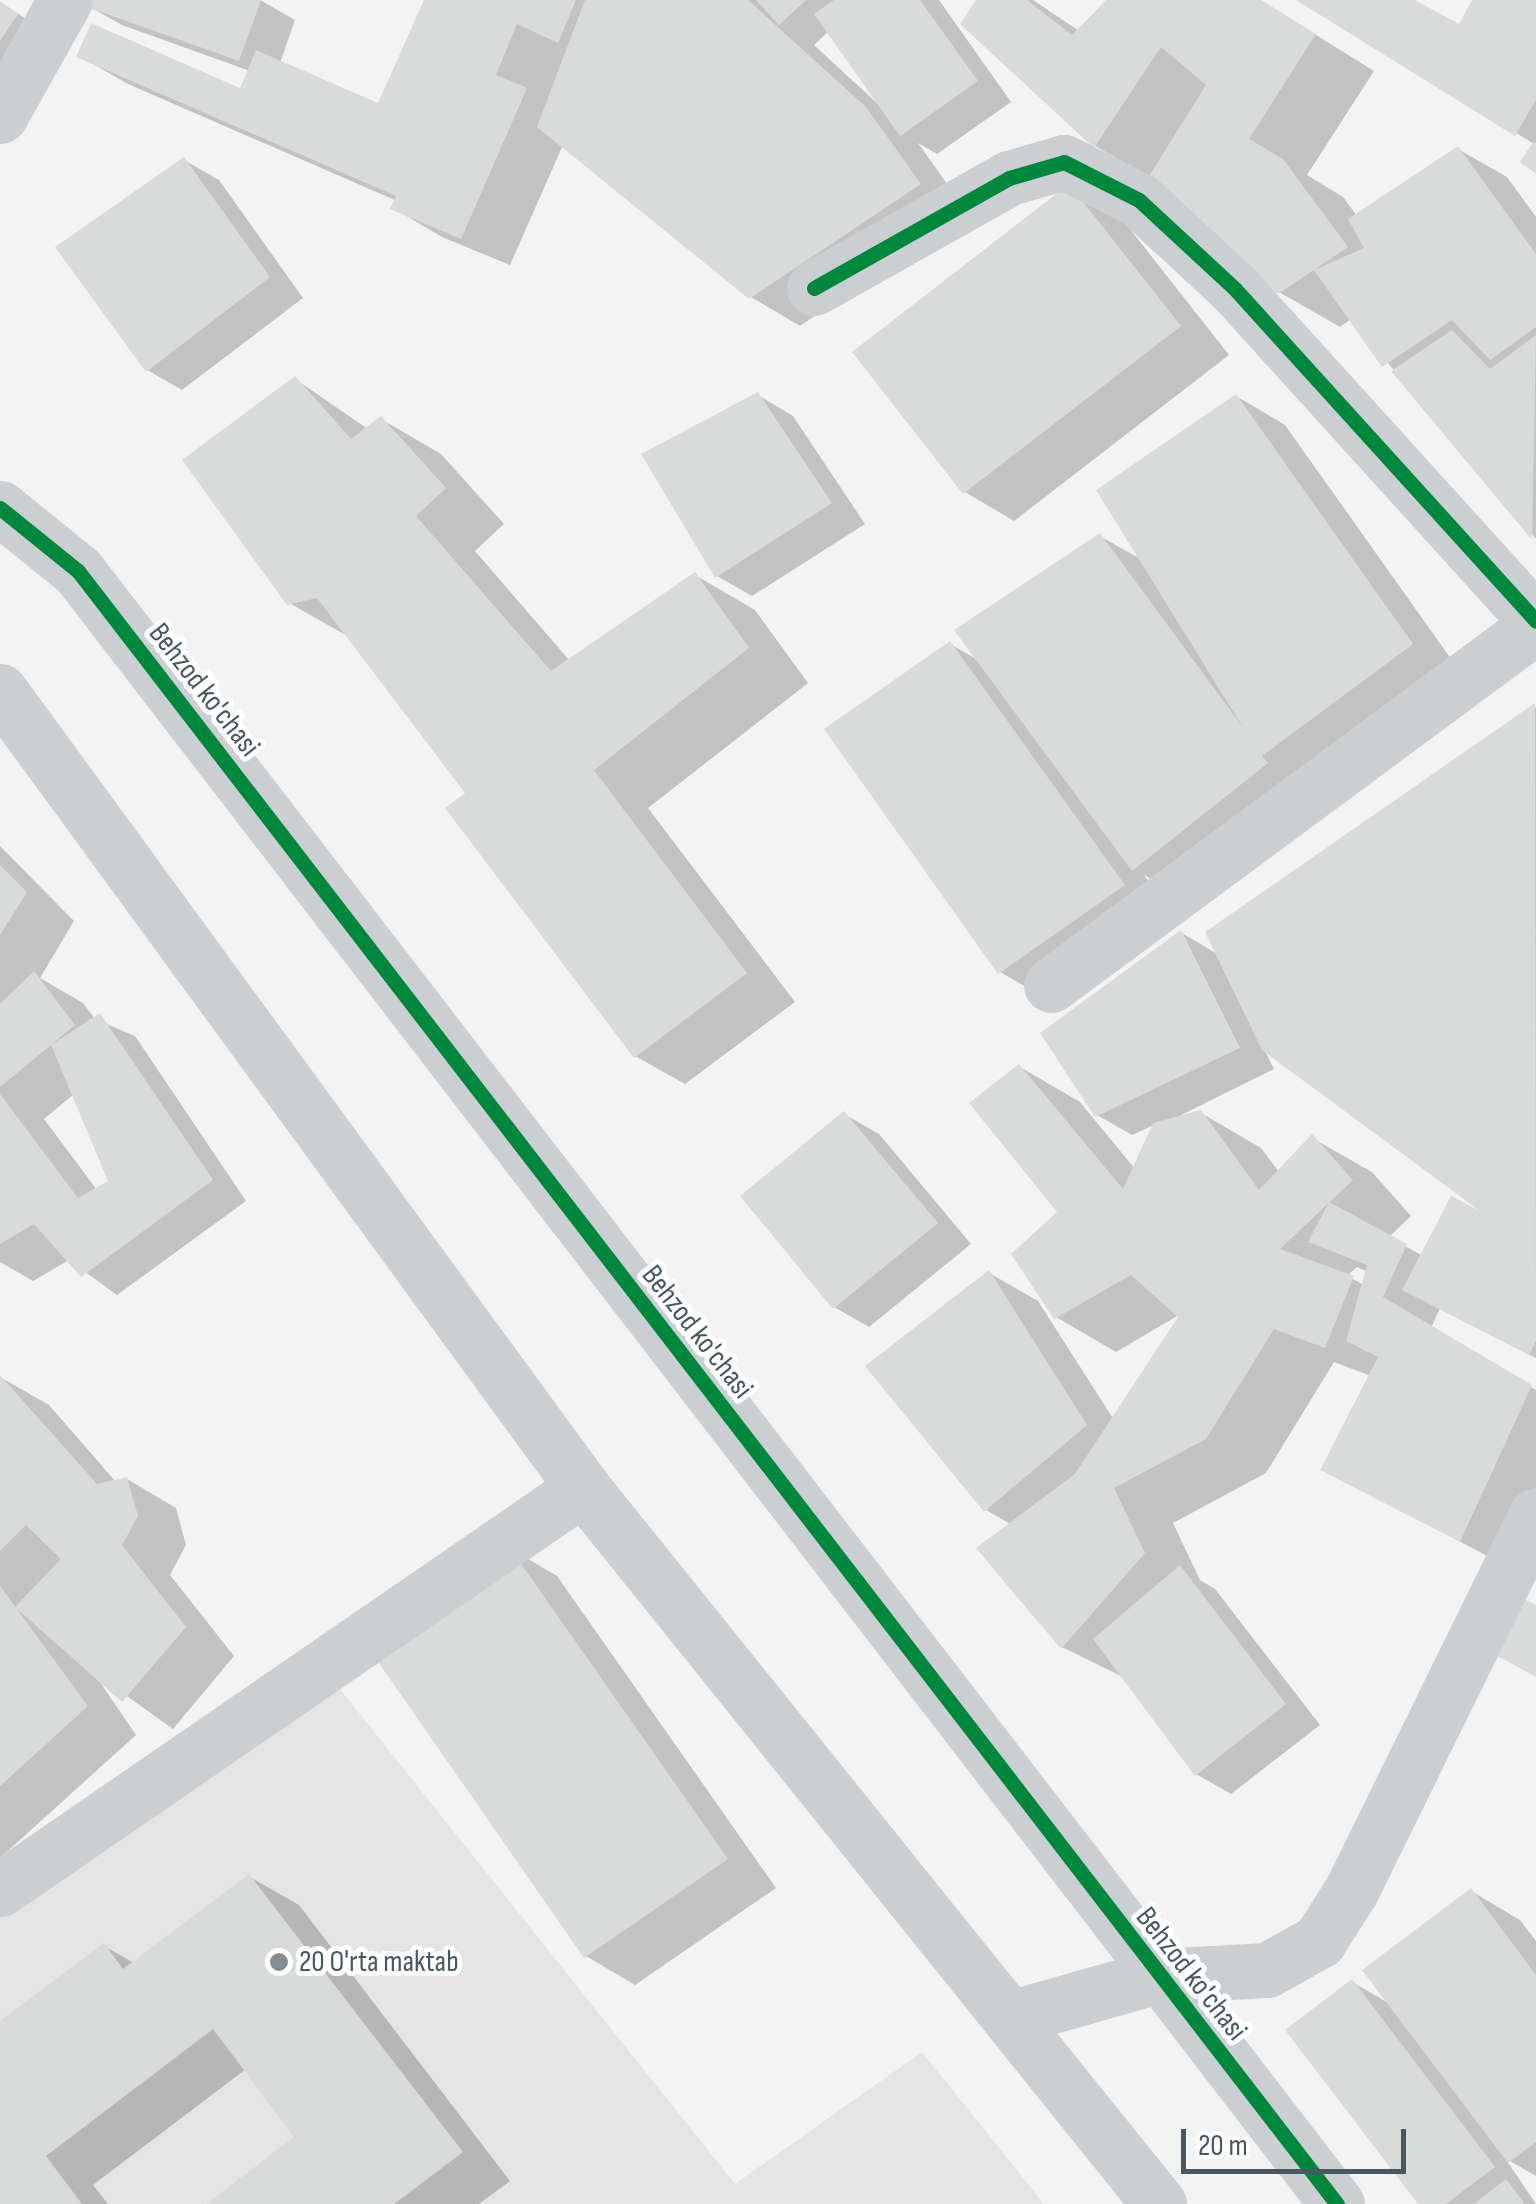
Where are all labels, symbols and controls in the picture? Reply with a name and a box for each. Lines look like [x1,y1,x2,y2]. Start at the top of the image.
street label: Behzod ko'chasi [141,616,267,764]
street label: Behzod ko'chasi [634,1258,760,1406]
street label: Behzod ko'chasi [1128,1900,1254,2048]
place label: 20 O'rta maktab [299,1944,459,1980]
marker: 20 O'rta maktab [268,1951,290,1973]
scale bar [1186,2109,1411,2171]
text: 20 m [1198,2128,1248,2164]

